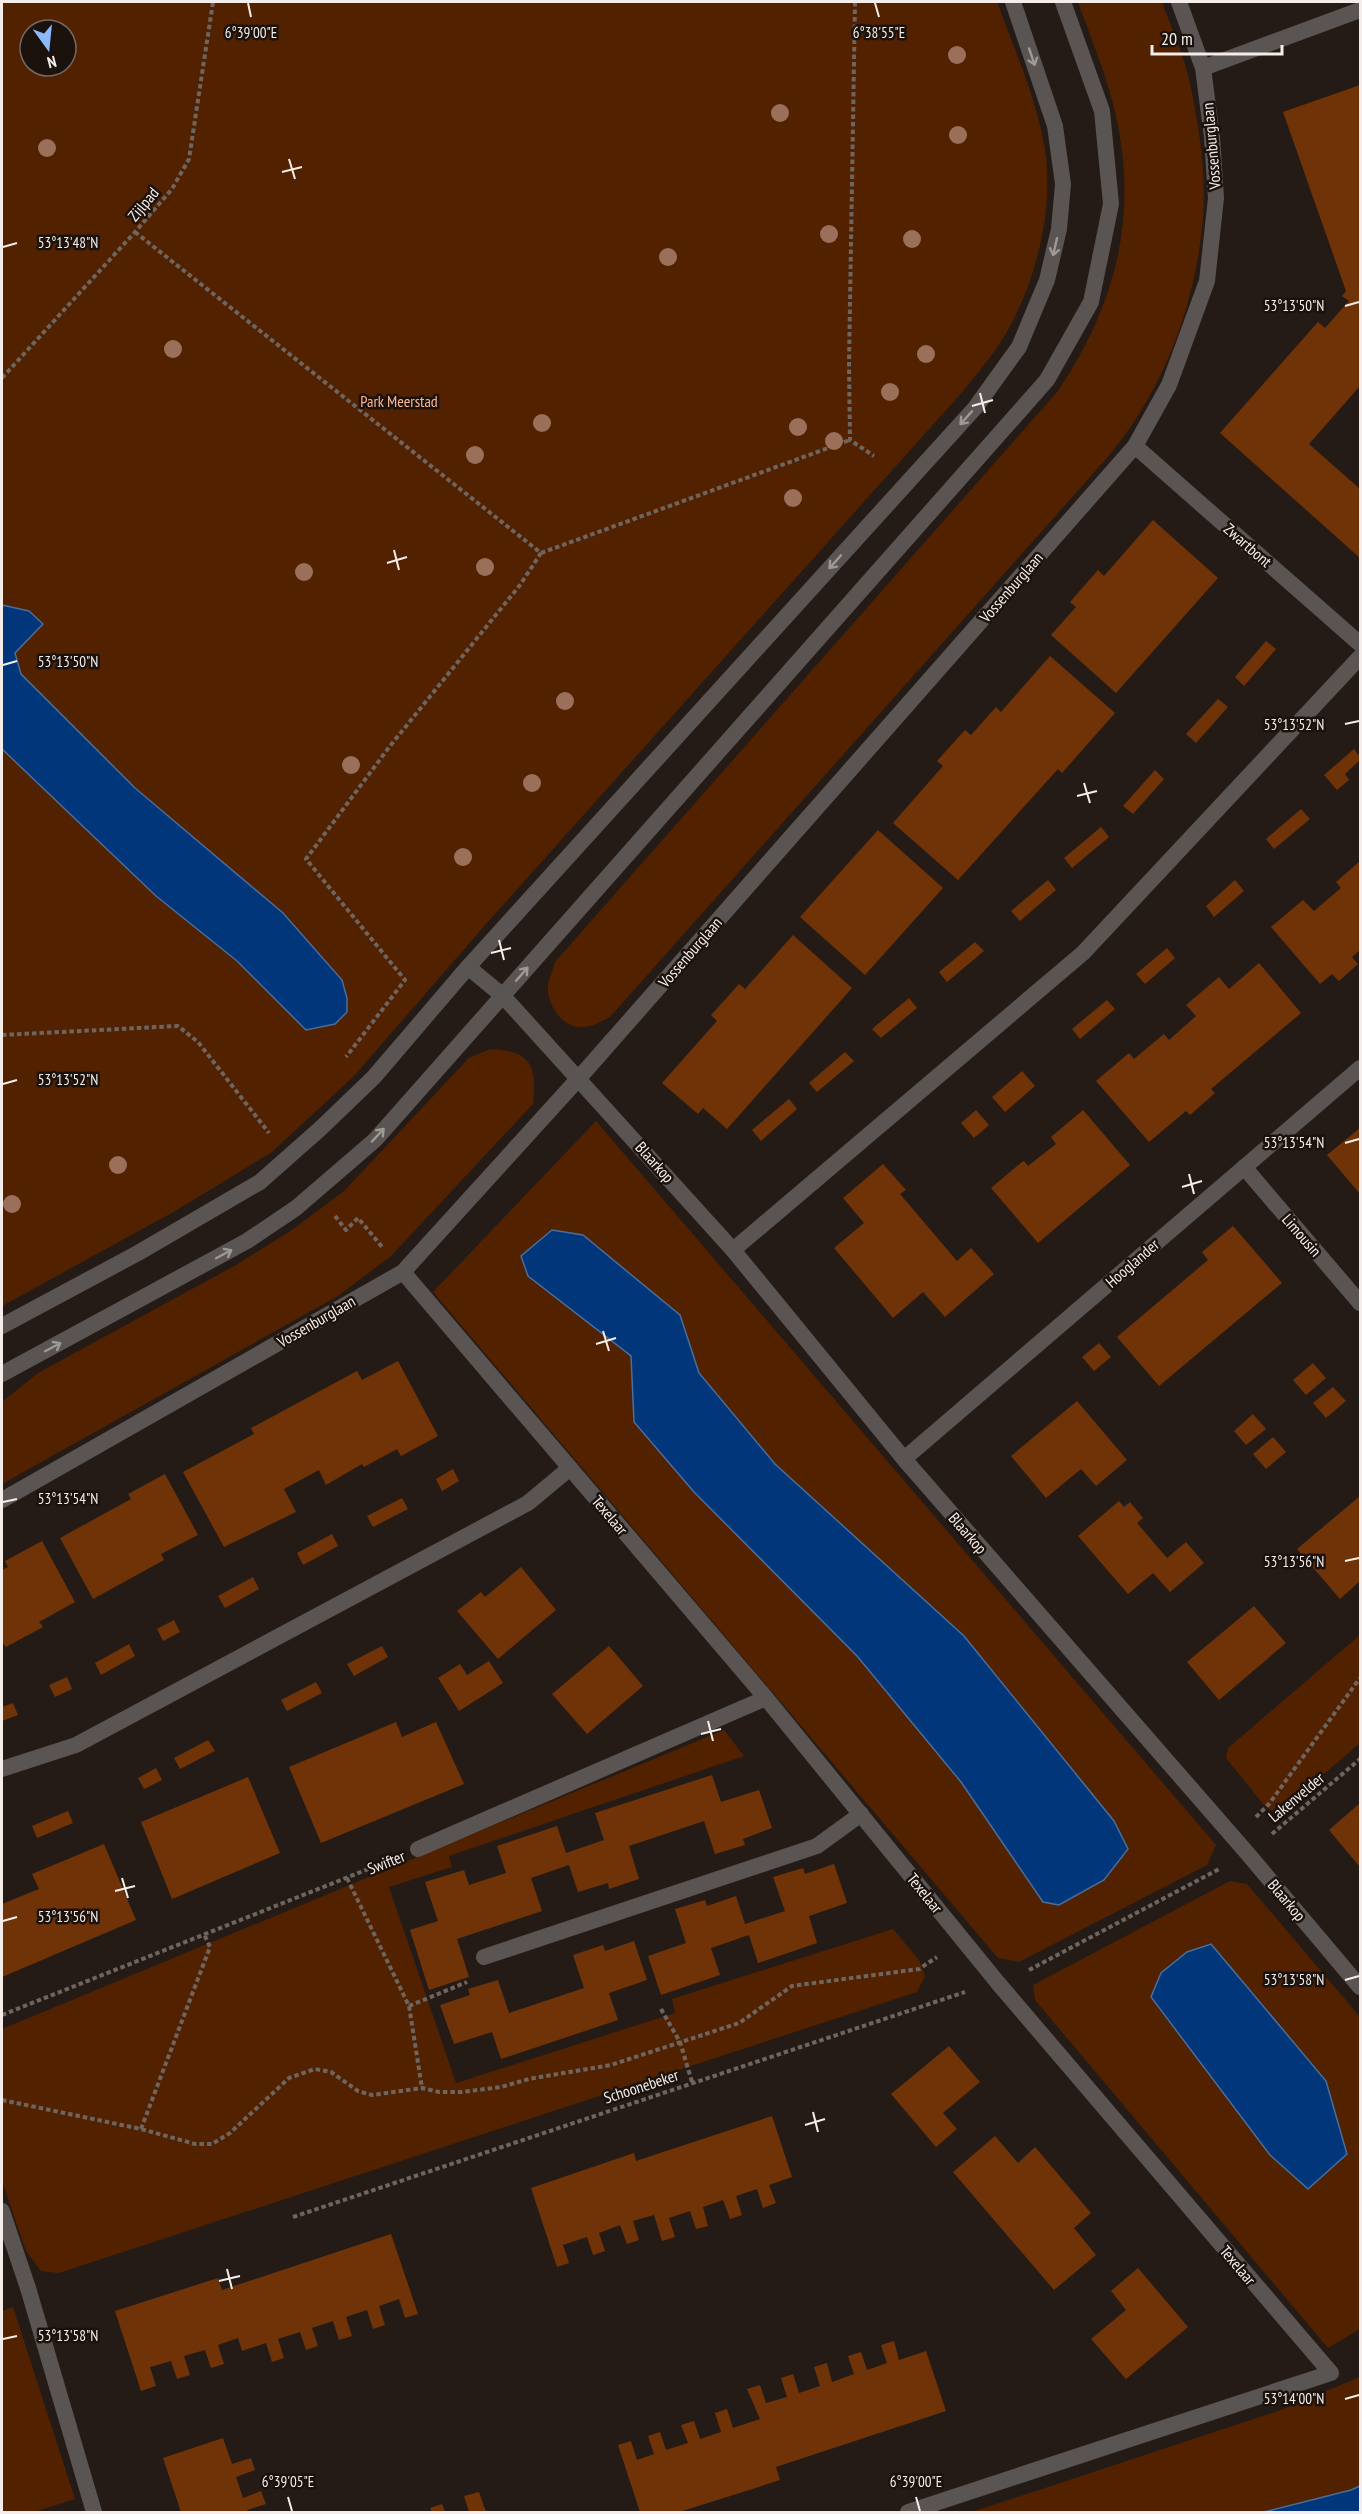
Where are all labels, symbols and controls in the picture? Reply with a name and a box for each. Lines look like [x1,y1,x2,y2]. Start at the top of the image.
north arrow [18,18,78,78]
scale bar [1152,18,1282,56]
text: 6°39'00"E [225,23,277,42]
text: 6°38'55"E [853,23,905,42]
text: 20 m [1161,27,1193,50]
one-way arrow [1027,47,1038,66]
text: N [45,52,59,73]
street label: Vossenburglaan [1197,102,1225,191]
street label: Zijlpad [123,183,163,225]
text: 53°13'48"N [38,233,98,252]
one-way arrow [1048,237,1060,256]
text: 53°13'50"N [1264,296,1324,315]
park label: Park Meerstad [360,391,438,411]
one-way arrow [959,410,973,425]
street label: Zwartbont [1220,519,1277,572]
street label: Vossenburglaan [974,548,1047,627]
one-way arrow [828,554,842,569]
text: 53°13'50"N [38,652,98,671]
text: 53°13'52"N [1264,715,1324,734]
street label: Vossenburglaan [653,913,726,992]
one-way arrow [515,967,529,982]
text: 53°13'52"N [38,1070,98,1089]
one-way arrow [371,1128,386,1143]
text: 53°13'54"N [1264,1133,1324,1152]
street label: Blaarkop [631,1137,679,1187]
street label: Limousin [1278,1209,1326,1261]
street label: Hooglander [1101,1234,1163,1292]
one-way arrow [215,1248,233,1259]
street label: Vossenburglaan [273,1291,359,1352]
one-way arrow [44,1341,61,1353]
text: 53°13'54"N [38,1489,98,1508]
street label: Texelaar [588,1491,633,1539]
street label: Blaarkop [945,1508,991,1558]
text: 53°13'56"N [1264,1552,1324,1571]
street label: Lakenvelder [1264,1767,1329,1826]
street label: Swifter [364,1845,408,1879]
street label: Texelaar [903,1869,948,1918]
street label: Blaarkop [1264,1875,1310,1925]
text: 53°13'56"N [38,1907,98,1926]
text: 53°13'58"N [1264,1970,1324,1989]
street label: Schoonebeker [601,2064,682,2108]
street label: Texelaar [1216,2241,1261,2289]
text: 53°13'58"N [38,2326,98,2345]
text: 53°14'00"N [1264,2389,1324,2408]
text: 6°39'05"E [262,2472,314,2491]
text: 6°39'00"E [890,2472,942,2491]

